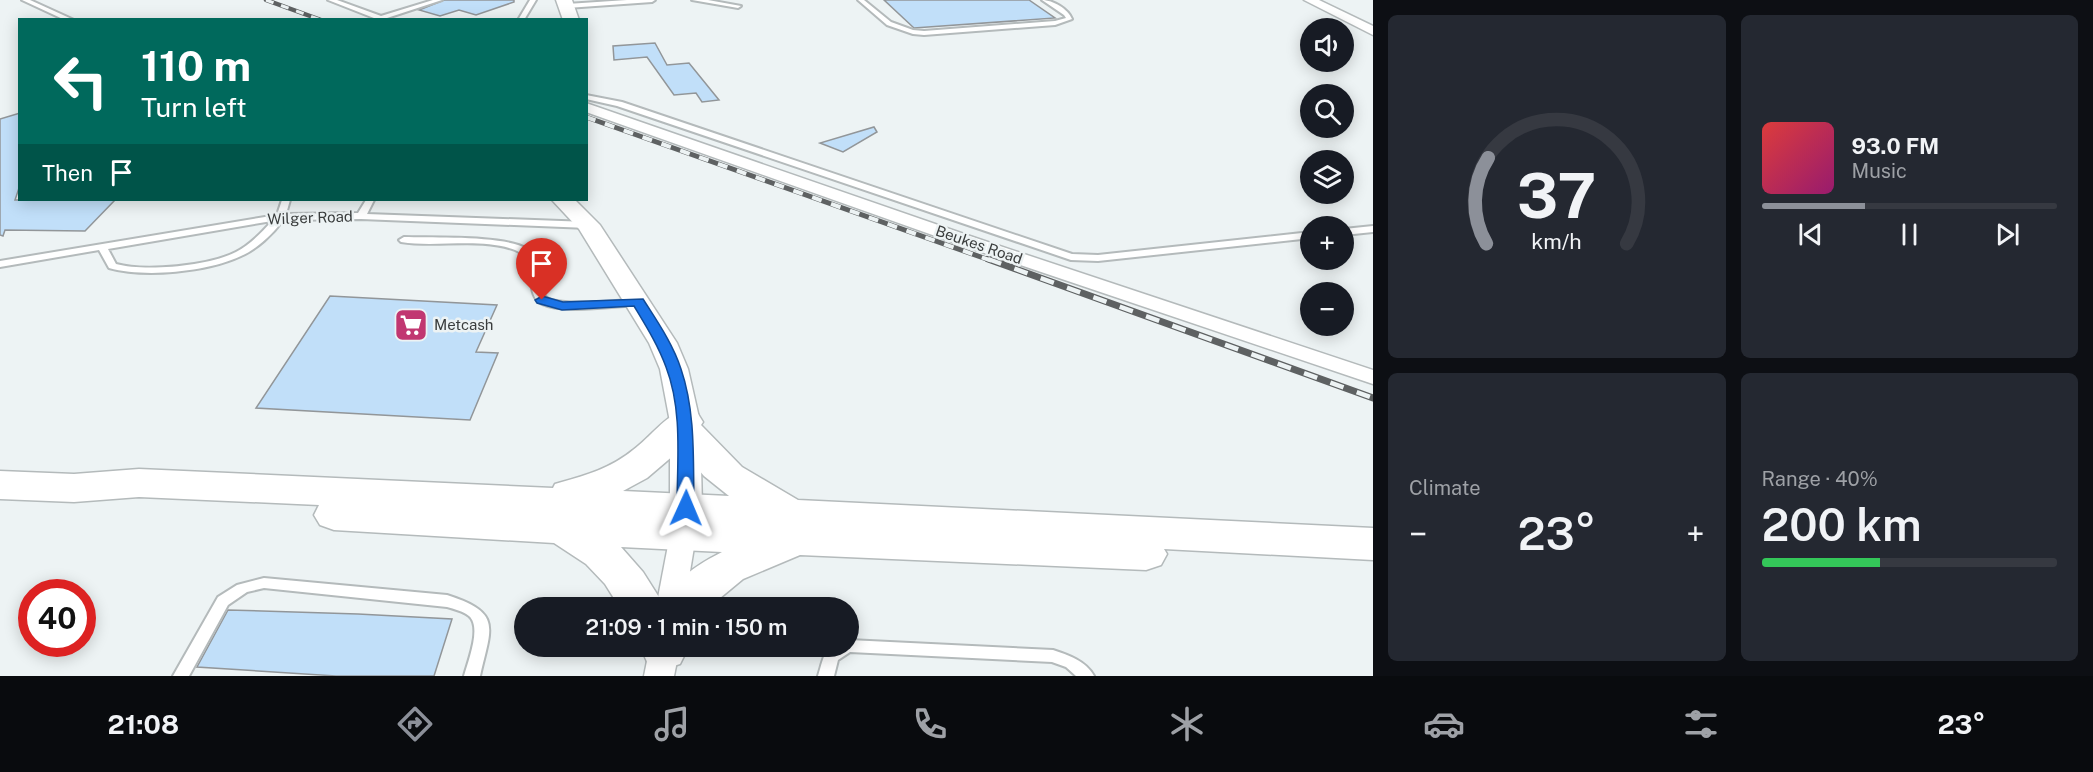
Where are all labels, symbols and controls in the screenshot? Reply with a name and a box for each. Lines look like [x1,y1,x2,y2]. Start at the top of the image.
map controls [1300,18,1354,336]
button: sound [1300,18,1354,72]
text: 110 m [141,41,251,90]
icon: left [42,42,120,120]
button: search [1300,84,1354,138]
text: Turn left [141,91,247,123]
text: 93.0 FM [1852,133,1939,159]
button: layers [1300,150,1354,204]
icon: arrive [105,156,138,189]
text: 37 [1517,159,1597,232]
text: Music [1852,159,1907,183]
text: Then [42,160,93,186]
street label: Wilger Road [267,208,353,227]
button: + [1300,216,1354,270]
icon: previous [1794,218,1827,251]
icon: pause [1893,218,1926,251]
icon: next [1991,218,2024,251]
street label: Beukes Road [934,222,1025,267]
text: km/h [1532,229,1582,254]
pin [516,238,567,300]
icon: arrive [525,247,558,280]
button: − [1300,282,1354,336]
supermarket icon: Metcash [393,307,429,343]
place label: Metcash [434,316,493,333]
text: Range · 40% [1762,467,1878,491]
position arrow [654,476,718,540]
text: Climate [1409,476,1481,500]
text: 200 km [1762,498,1922,551]
text: 23° [1518,507,1596,560]
text: − [1409,515,1427,553]
text: + [1686,515,1704,553]
speed limit sign: 40 [18,579,96,657]
text: 21:09 · 1 min · 150 m [586,614,787,640]
icon: directions [394,703,436,745]
icon: music [651,703,693,745]
icon: phone [909,703,951,745]
icon: climate [1166,703,1208,745]
icon: car [1423,703,1465,745]
icon: filters [1680,703,1722,745]
text: 21:08 [108,708,179,740]
text: 23° [1937,708,1985,740]

